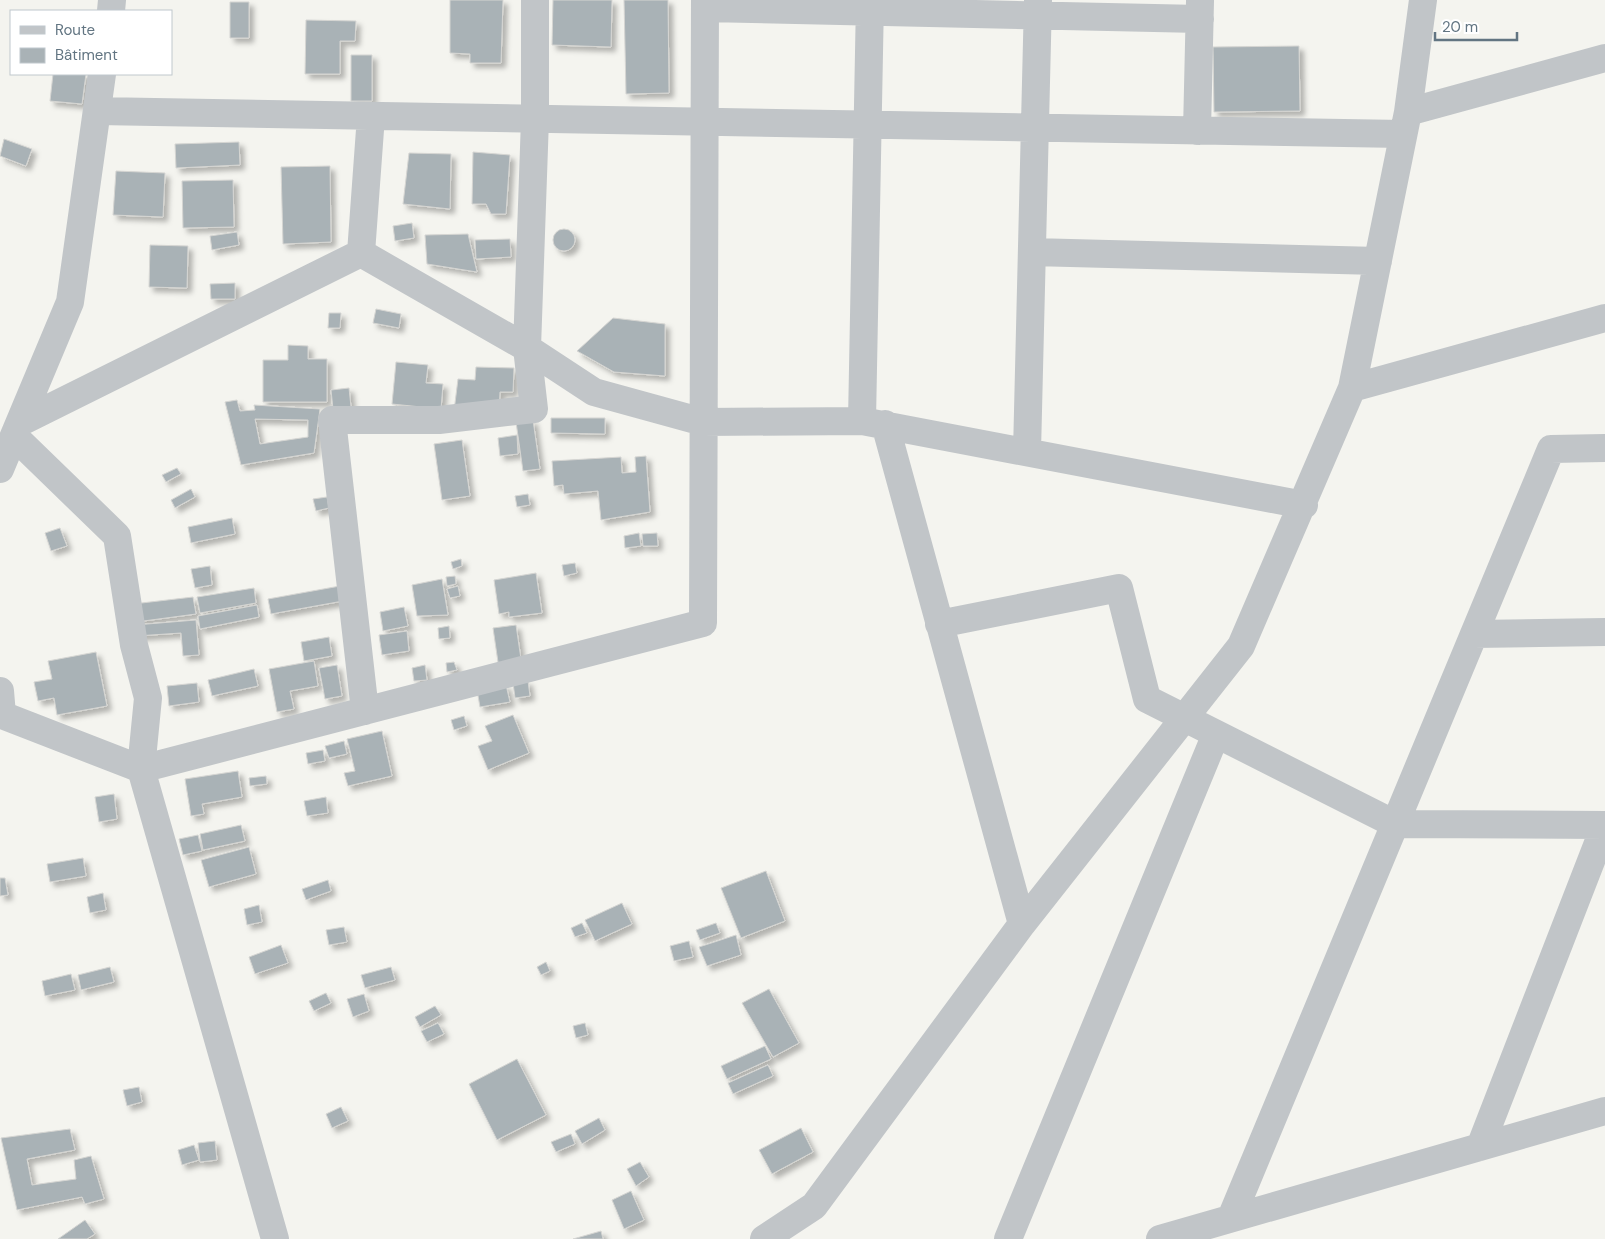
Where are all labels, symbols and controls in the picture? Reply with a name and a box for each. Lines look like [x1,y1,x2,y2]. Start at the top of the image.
legend [10,10,172,75]
scale bar [1435,10,1518,42]
text: 20 m [1442,17,1478,37]
text: Route [55,20,95,40]
text: Bâtiment [55,45,118,65]

